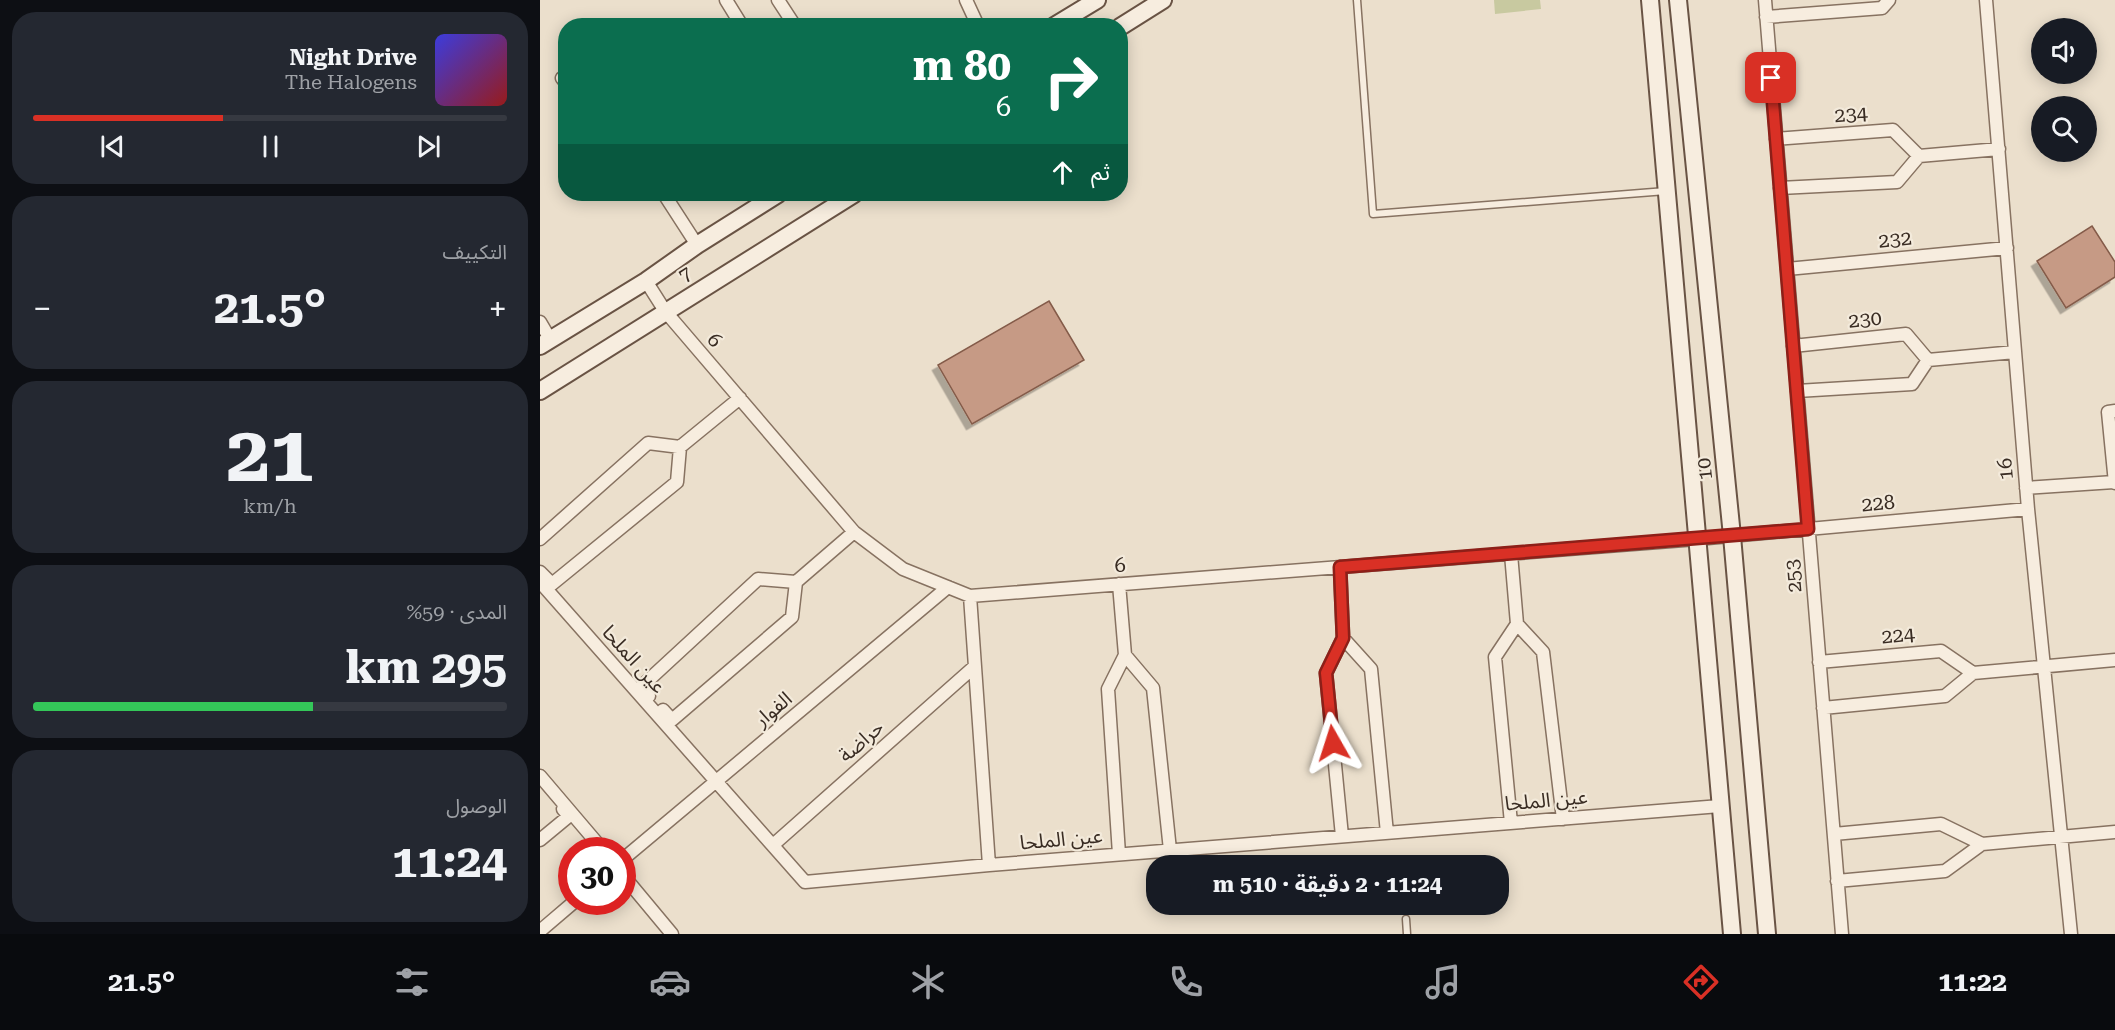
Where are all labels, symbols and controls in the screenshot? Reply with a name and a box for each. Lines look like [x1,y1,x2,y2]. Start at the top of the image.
map controls [2031,18,2097,162]
button: sound [2031,18,2097,84]
text: 80 m [913,41,1011,90]
icon: right [1032,42,1110,120]
text: Night Drive [289,45,417,70]
pin [1745,52,1796,103]
icon: arrive [1754,61,1787,94]
text: The Halogens [285,70,417,94]
text: 6 [996,91,1011,123]
button: search [2031,96,2097,162]
street label: 234 [1833,101,1869,127]
icon: previous [96,130,129,163]
icon: pause [254,130,287,163]
icon: next [412,130,445,163]
icon: ahead [1046,156,1079,189]
text: ثم [1091,160,1110,185]
street label: 232 [1877,225,1913,253]
text: التكييف [443,240,507,264]
street label: 7 [674,261,696,287]
text: 21.5° [214,281,326,334]
text: − [33,289,51,328]
text: + [489,289,507,328]
street label: 230 [1847,305,1883,333]
street label: 6 [702,328,728,352]
text: 21 [226,409,314,500]
street label: 10 [1691,457,1717,481]
street label: 16 [1992,457,2018,481]
street label: 228 [1860,490,1896,516]
text: km/h [243,494,297,518]
street label: 6 [1114,553,1126,577]
street label: 253 [1780,558,1806,594]
text: المدى · 59% [406,600,507,624]
street label: عين الملحا [597,620,671,698]
street label: 224 [1880,622,1917,648]
text: 295 km [346,641,507,694]
street label: الفوار [749,686,797,732]
position arrow [1301,711,1365,775]
street label: حراضة [834,715,888,767]
street label: عين الملحا [1503,784,1589,816]
text: الوصول [446,794,507,818]
street label: عين الملحا [1018,823,1104,855]
text: 11:24 [392,835,507,888]
speed limit sign: 30 [558,837,636,915]
text: 11:24 · 2 دقيقة · 510 m [1213,872,1442,897]
icon: filters [391,961,433,1003]
icon: car [649,961,691,1003]
icon: climate [907,961,949,1003]
icon: phone [1165,961,1207,1003]
icon: music [1422,961,1464,1003]
icon: directions [1680,961,1722,1003]
text: 21.5° [108,966,175,998]
text: 11:22 [1938,966,2007,998]

